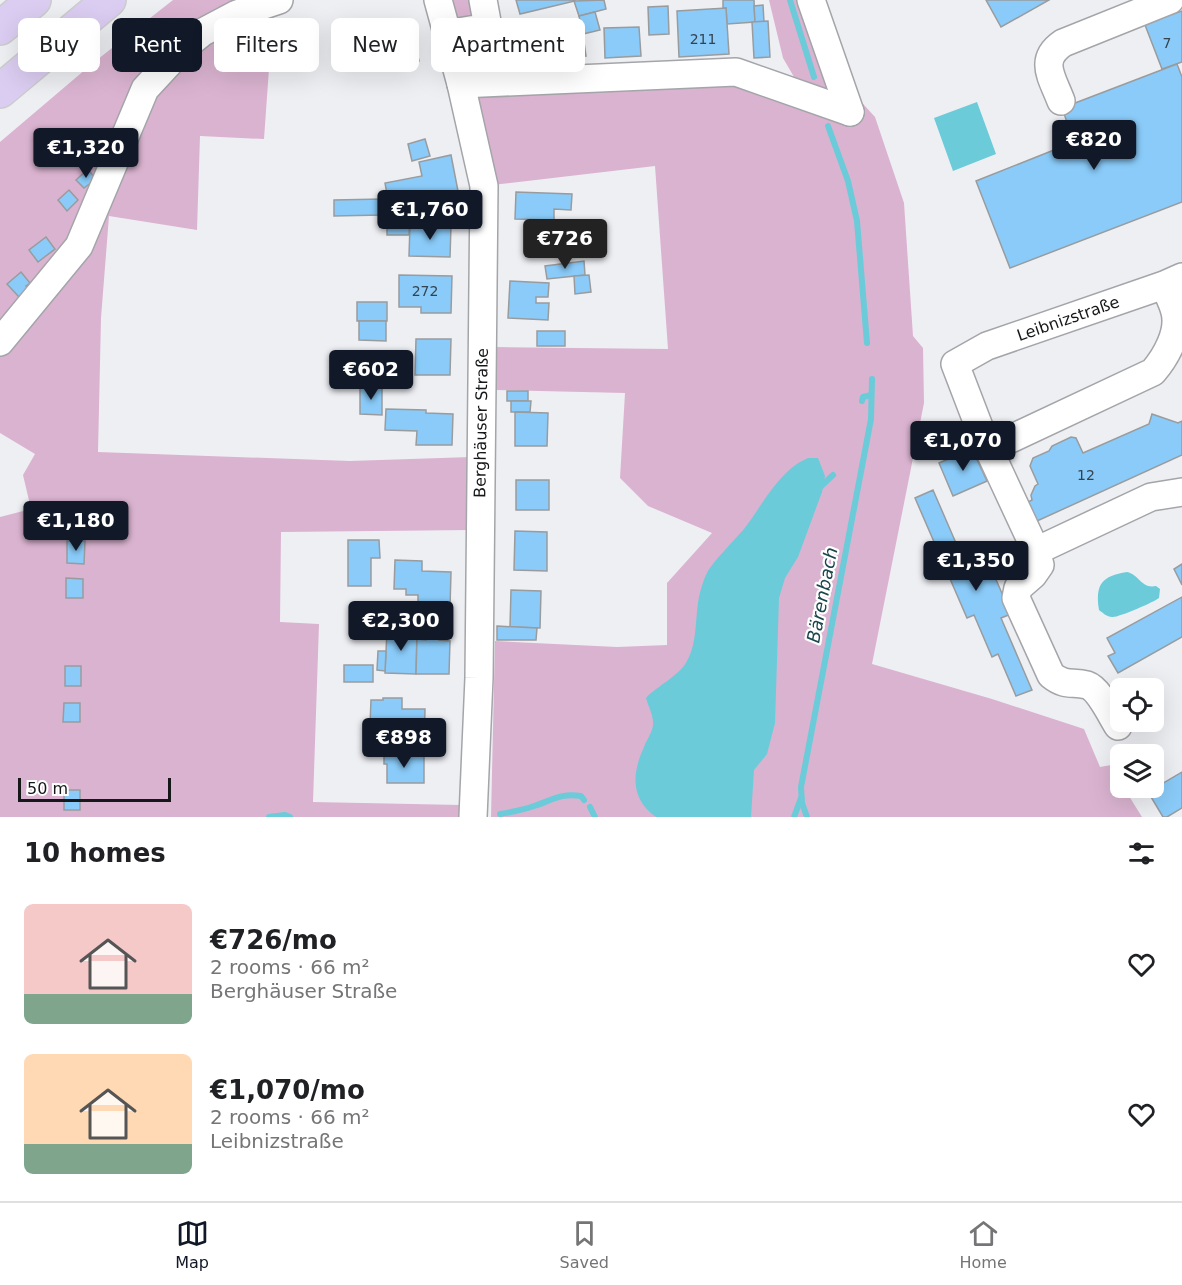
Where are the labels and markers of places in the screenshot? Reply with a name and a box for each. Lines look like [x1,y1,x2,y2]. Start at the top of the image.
pin: €820 [1058,120,1130,171]
pin: €1,320 [37,128,135,179]
pin: €1,760 [381,190,479,241]
pin: €726 [529,219,601,270]
pin: €602 [335,350,407,401]
pin: €1,070 [914,421,1012,472]
pin: €1,180 [27,501,125,552]
pin: €1,350 [927,541,1025,592]
pin: €2,300 [352,601,450,652]
pin: €898 [368,718,440,769]

